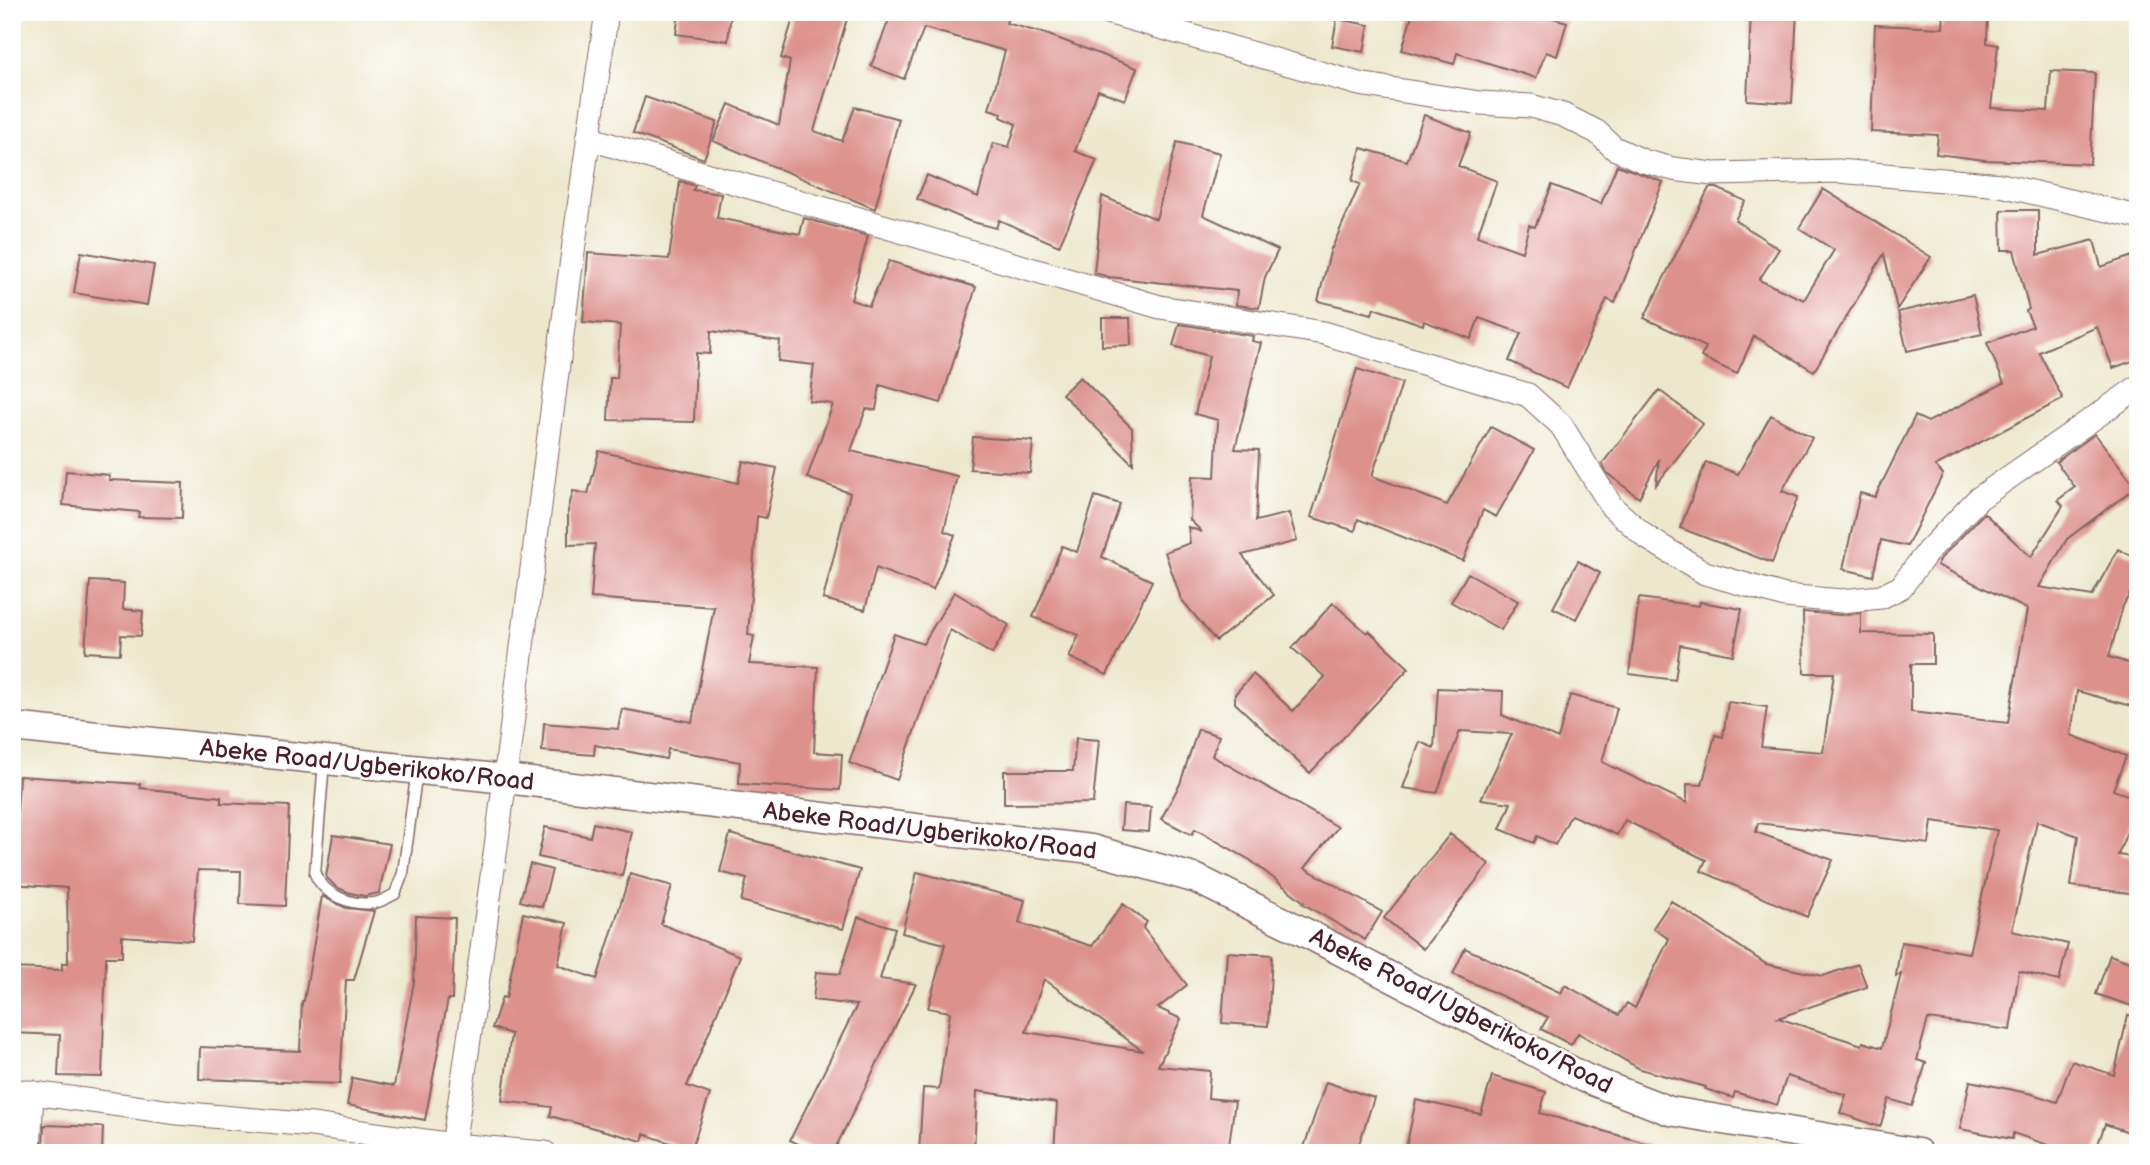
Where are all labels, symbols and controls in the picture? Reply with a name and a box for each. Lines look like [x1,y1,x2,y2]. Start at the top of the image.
street label: Abeke Road/Ugberikoko/Road [199,733,535,797]
street label: Abeke Road/Ugberikoko/Road [762,796,1098,866]
street label: Abeke Road/Ugberikoko/Road [1305,922,1617,1100]

